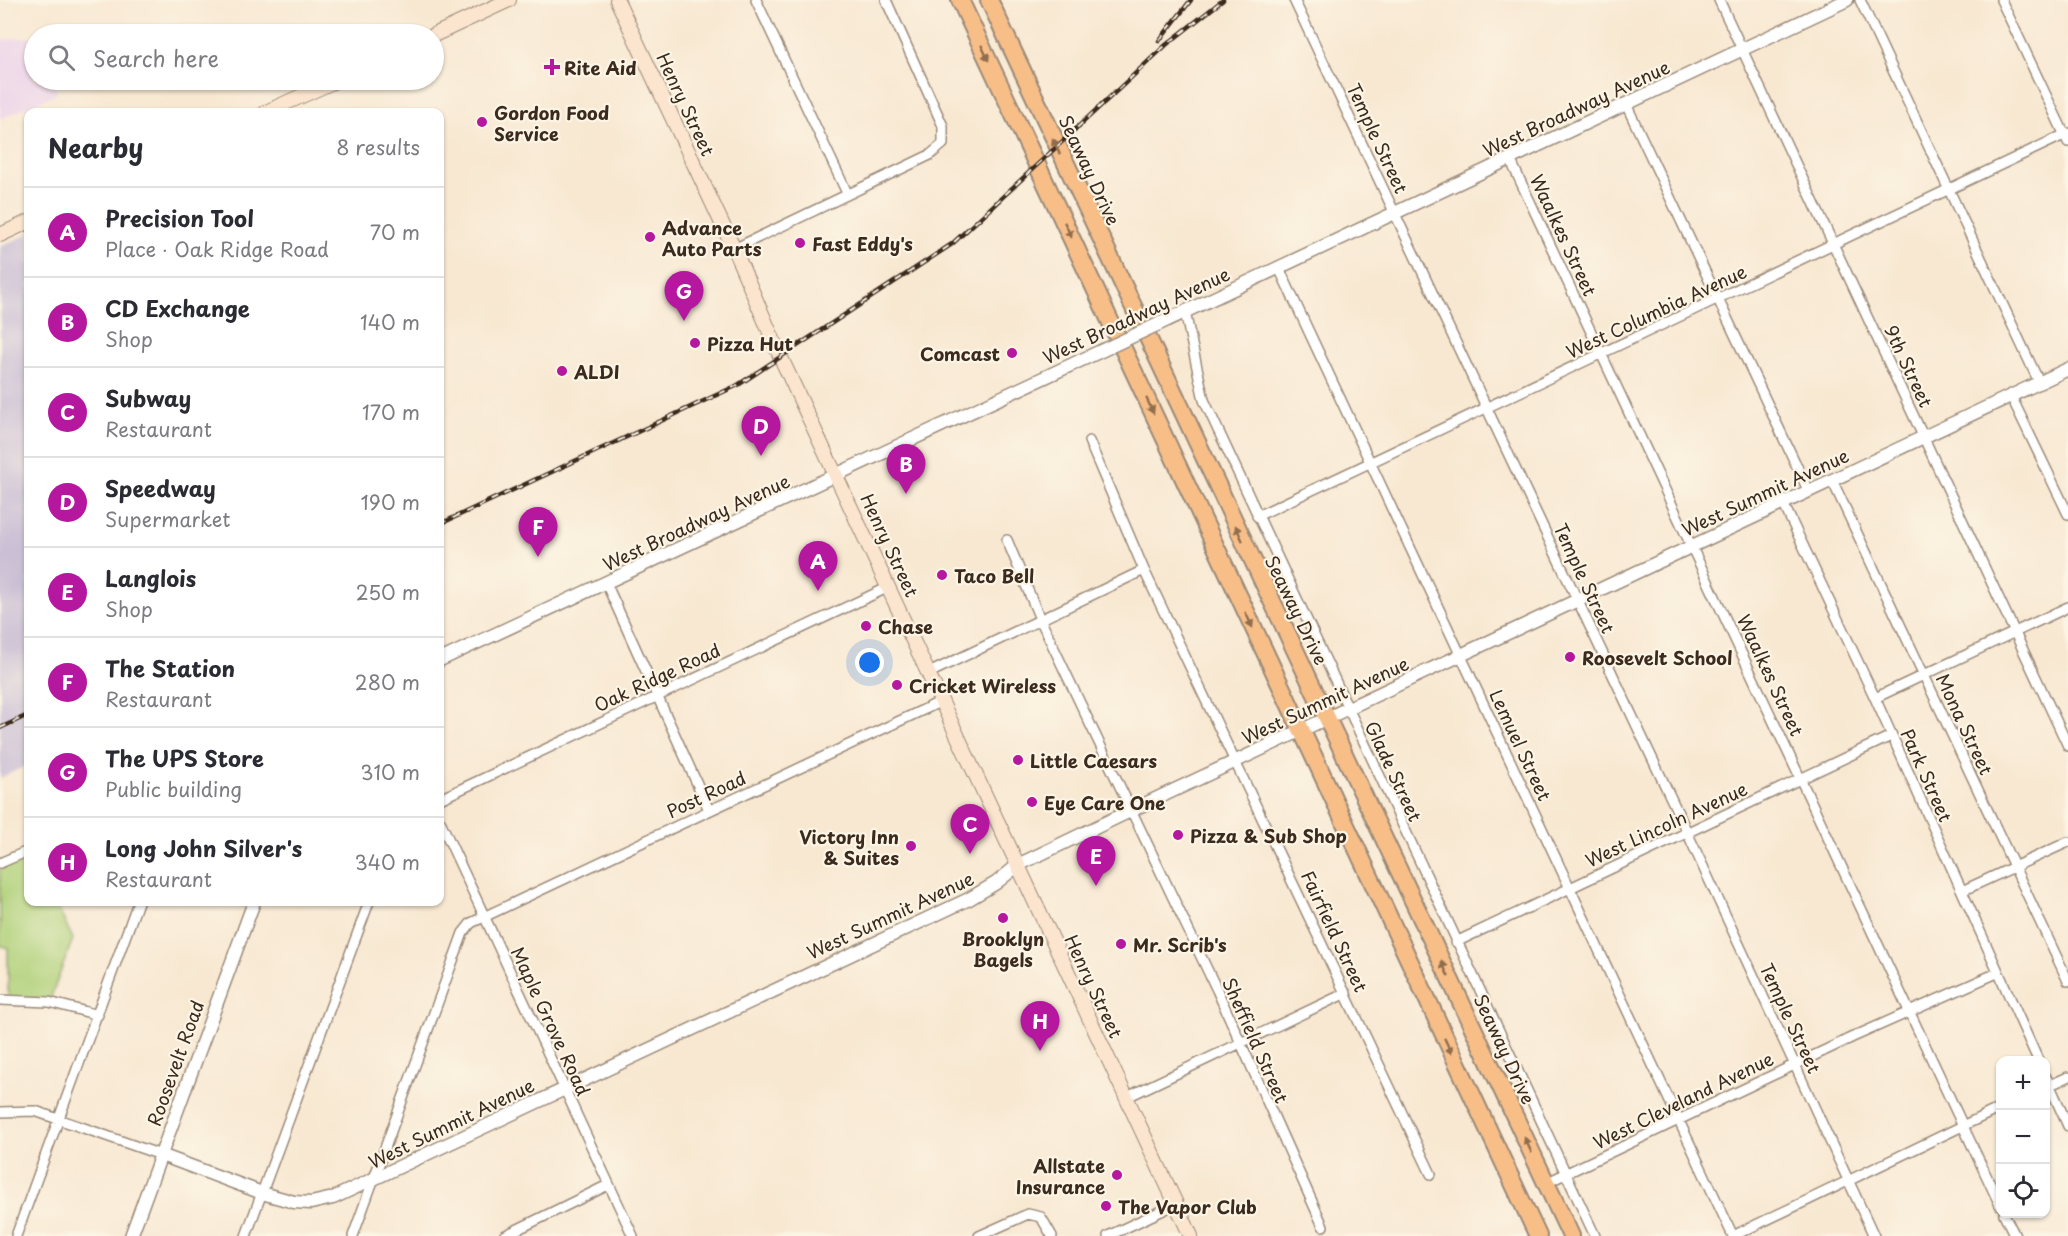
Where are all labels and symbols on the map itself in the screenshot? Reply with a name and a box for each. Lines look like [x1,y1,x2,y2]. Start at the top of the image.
one-way arrow [981,44,991,62]
street label: Henry Street [650,48,722,160]
street label: West Broadway Avenue [1478,53,1674,163]
place label: Rite Aid [564,54,637,81]
marker: Rite Aid [545,60,559,74]
street label: Temple Street [1341,79,1415,197]
place label: Gordon Food Service [494,99,609,147]
street label: Seaway Drive [1053,111,1127,229]
marker: Gordon Food Service [475,115,489,129]
one-way arrow [1052,137,1061,154]
street label: Waalkes Street [1524,170,1604,300]
place label: Advance Auto Parts [662,214,762,262]
one-way arrow [1063,221,1072,238]
marker: Advance Auto Parts [643,230,657,244]
place label: Fast Eddy's [812,230,913,257]
marker: Fast Eddy's [793,236,807,250]
street label: West Columbia Avenue [1561,257,1751,365]
street label: West Broadway Avenue [1038,260,1234,370]
pin: G [664,272,704,321]
street label: 9th Street [1878,320,1940,412]
place label: Pizza Hut [707,330,794,357]
marker: Pizza Hut [688,336,702,350]
place label: Comcast [920,340,1000,367]
marker: Comcast [1005,346,1019,360]
place label: ALDI [573,358,620,385]
marker: ALDI [555,364,569,378]
one-way arrow [1146,398,1155,415]
pin: D [742,406,780,456]
street label: West Summit Avenue [1677,441,1853,543]
pin: B [886,444,926,494]
street label: West Broadway Avenue [598,467,794,577]
street label: Henry Street [854,489,926,601]
pin: F [518,508,558,557]
street label: Temple Street [1548,519,1622,637]
one-way arrow [1234,524,1244,542]
pin: A [798,542,838,591]
street label: Seaway Drive [1259,551,1335,669]
place label: Taco Bell [954,562,1034,589]
marker: Taco Bell [935,568,949,582]
street label: Waalkes Street [1731,610,1811,740]
one-way arrow [1245,611,1254,628]
place label: Chase [878,613,933,640]
marker: Chase [859,619,873,633]
street label: Oak Ridge Road [589,636,725,718]
place label: Roosevelt School [1582,644,1733,671]
your location [855,648,884,677]
street label: West Summit Avenue [1237,649,1413,751]
marker: Roosevelt School [1563,650,1577,664]
street label: Mona Street [1930,669,2000,779]
place label: Cricket Wireless [909,672,1056,699]
marker: Cricket Wireless [890,678,904,692]
street label: Lemuel Street [1483,685,1559,805]
street label: Glade Street [1359,716,1429,826]
street label: Park Street [1894,724,1960,826]
place label: Little Caesars [1030,747,1158,774]
marker: Little Caesars [1011,753,1025,767]
street label: Post Road [662,764,750,824]
street label: West Lincoln Avenue [1581,774,1752,873]
place label: Eye Care One [1044,789,1166,816]
marker: Eye Care One [1025,795,1039,809]
pin: C [950,804,990,854]
place label: Pizza & Sub Shop [1190,822,1347,849]
place label: Victory Inn & Suites [799,823,899,871]
marker: Pizza & Sub Shop [1171,828,1185,842]
pin: E [1076,836,1116,886]
marker: Victory Inn & Suites [904,839,918,853]
street label: West Summit Avenue [802,864,978,966]
street label: Fairfield Street [1295,866,1375,996]
marker: Brooklyn Bagels [996,911,1010,925]
place label: Brooklyn Bagels [962,925,1044,973]
street label: Henry Street [1058,930,1130,1042]
place label: Mr. Scrib's [1133,931,1227,958]
marker: Mr. Scrib's [1114,937,1128,951]
street label: Maple Grove Road [505,942,597,1100]
street label: Temple Street [1754,959,1828,1077]
one-way arrow [1440,960,1449,977]
street label: Sheffield Street [1216,973,1296,1107]
street label: Seaway Drive [1468,990,1542,1108]
street label: Roosevelt Road [140,996,210,1130]
pin: H [1020,1002,1060,1051]
one-way arrow [1444,1037,1453,1054]
street label: West Cleveland Avenue [1588,1044,1778,1155]
street label: West Summit Avenue [364,1071,539,1175]
one-way arrow [1524,1136,1533,1153]
place label: Allstate Insurance [1016,1152,1105,1200]
marker: Allstate Insurance [1110,1168,1124,1182]
place label: The Vapor Club [1118,1193,1257,1220]
marker: The Vapor Club [1099,1199,1113,1213]

